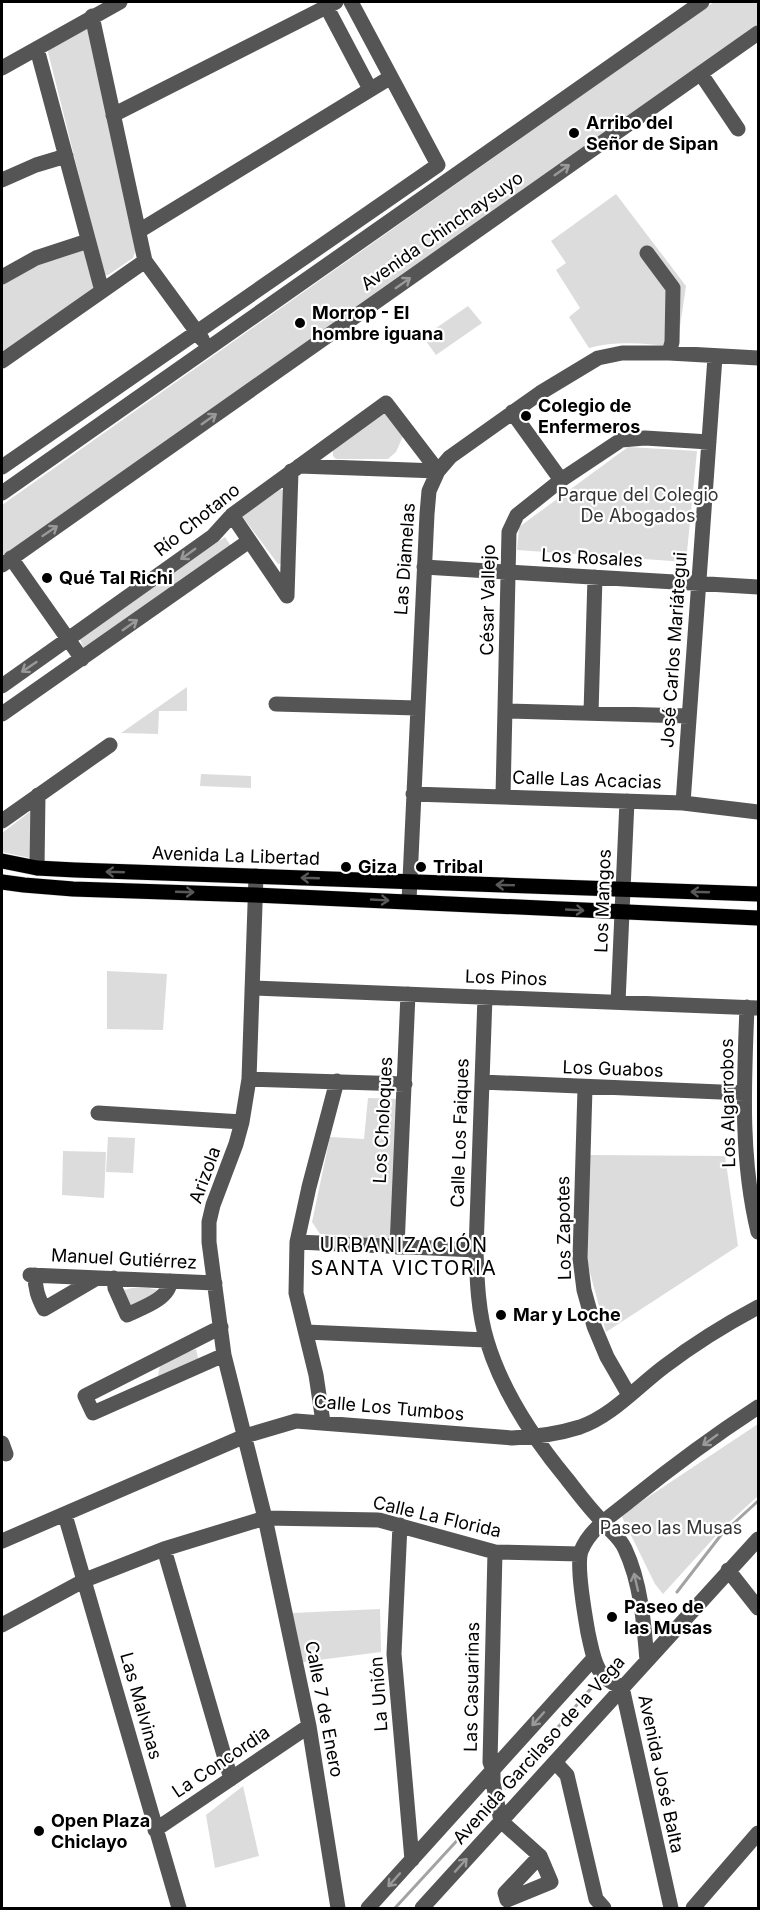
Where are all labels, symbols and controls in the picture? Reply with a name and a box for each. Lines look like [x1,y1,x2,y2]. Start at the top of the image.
place label: Arribo del Señor de Sipan [586,112,719,154]
marker: Arribo del Señor de Sipan [567,126,581,140]
one-way arrow [554,164,570,176]
street label: Avenida Chinchaysuyo [357,167,527,295]
one-way arrow [394,277,410,289]
place label: Morrop - El hombre iguana [312,302,443,344]
marker: Morrop - El hombre iguana [293,316,307,330]
place label: Colegio de Enfermeros [538,395,640,437]
marker: Colegio de Enfermeros [519,409,533,423]
one-way arrow [200,413,217,425]
street label: Río Chotano [150,479,244,560]
park label: Parque del Colegio De Abogados [557,484,719,526]
street label: Las Diamelas [390,502,419,616]
one-way arrow [41,525,57,537]
street label: César Vallejo [476,544,499,656]
street label: Los Rosales [541,544,643,571]
one-way arrow [181,548,197,560]
street label: José Carlos Mariátegui [656,551,691,749]
place label: Qué Tal Richi [59,567,173,588]
marker: Qué Tal Richi [40,571,54,585]
one-way arrow [122,619,138,631]
one-way arrow [22,661,38,673]
street label: Calle Las Acacias [512,766,662,793]
street label: Avenida La Libertad [152,842,320,869]
street label: Los Mangos [590,849,615,953]
place label: Giza [358,856,397,877]
place label: Tribal [433,856,483,877]
marker: Giza [339,860,353,874]
marker: Tribal [414,860,428,874]
one-way arrow [106,866,126,877]
one-way arrow [301,873,321,884]
one-way arrow [496,880,516,891]
one-way arrow [691,886,711,898]
one-way arrow [175,887,195,898]
one-way arrow [370,895,390,906]
one-way arrow [565,904,585,915]
street label: Los Pinos [465,966,548,989]
street label: Los Algarrobos [716,1038,739,1168]
street label: Los Choloques [369,1056,396,1184]
street label: Los Guabos [562,1056,664,1081]
street label: Calle Los Faiques [446,1058,473,1208]
street label: Arizola [185,1144,224,1206]
street label: Los Zapotes [552,1176,575,1280]
district label: URBANIZACIÓN SANTA VICTORIA [311,1232,497,1280]
street label: Manuel Gutiérrez [51,1244,198,1273]
place label: Mar y Loche [513,1304,621,1325]
marker: Mar y Loche [494,1308,508,1322]
street label: Calle Los Tumbos [313,1390,465,1425]
one-way arrow [702,1433,718,1446]
street label: Calle La Florida [371,1492,503,1542]
park label: Paseo las Musas [600,1517,742,1538]
one-way arrow [629,1573,641,1592]
place label: Paseo de las Musas [624,1596,712,1638]
marker: Paseo de las Musas [605,1610,619,1624]
street label: Las Casuarinas [460,1622,483,1752]
street label: Calle 7 de Enero [301,1639,348,1779]
street label: Las Malvinas [116,1650,167,1762]
street label: Avenida Garcilaso de la Vega [448,1651,629,1848]
street label: La Unión [365,1656,392,1732]
street label: Avenida José Balta [634,1693,689,1855]
one-way arrow [531,1711,545,1726]
street label: La Concordia [168,1721,273,1802]
place label: Open Plaza Chiclayo [51,1810,150,1852]
marker: Open Plaza Chiclayo [32,1824,46,1838]
one-way arrow [454,1858,468,1873]
one-way arrow [387,1872,401,1887]

